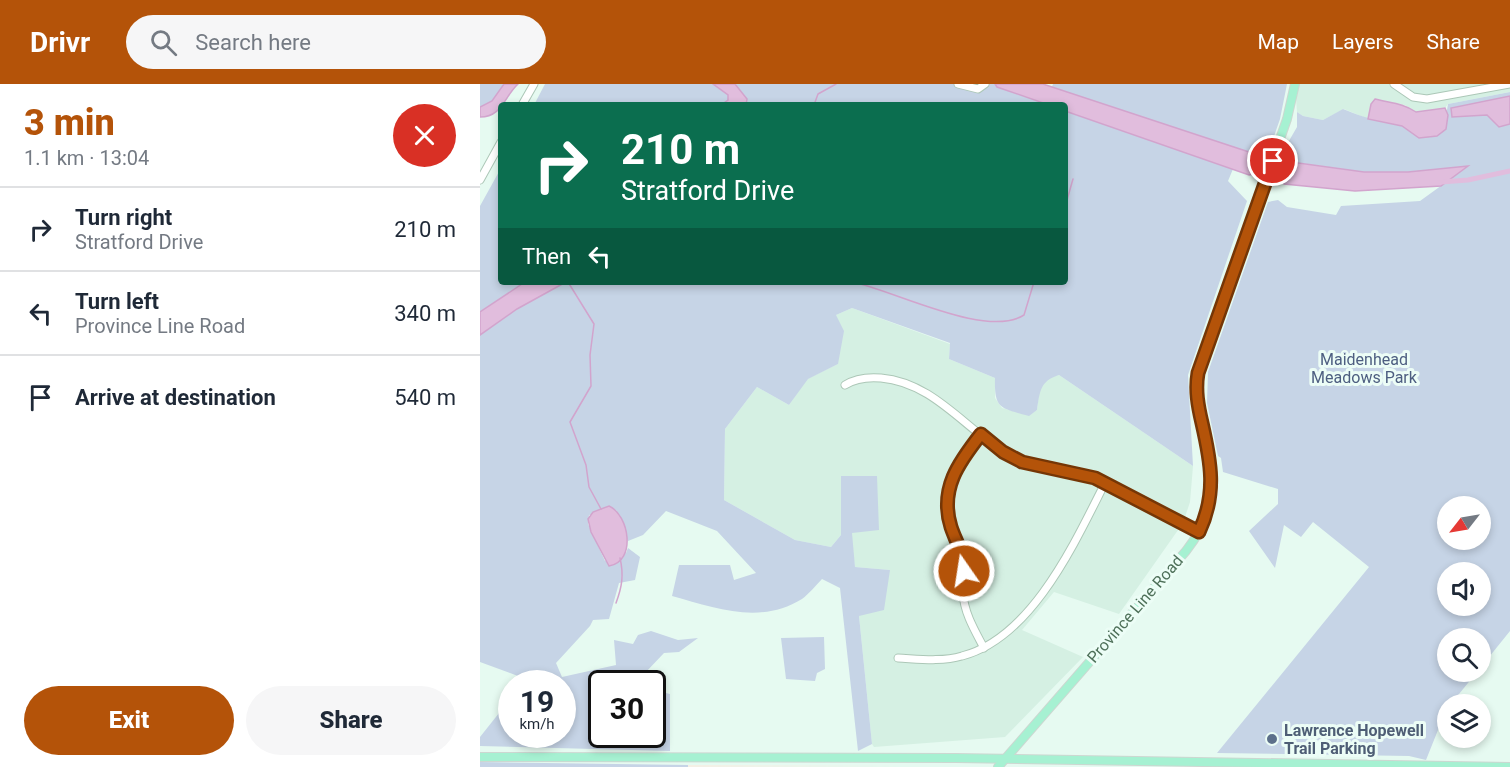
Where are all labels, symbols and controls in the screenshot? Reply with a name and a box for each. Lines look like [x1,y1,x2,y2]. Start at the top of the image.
search box [126,15,546,69]
text: Drivr [30,26,90,59]
icon: search [147,26,180,59]
text: Search here [195,30,311,55]
text: Map [1257,30,1299,54]
text: Layers [1332,30,1393,54]
text: Share [1426,30,1480,54]
text: 3 min [24,102,115,144]
button: close [393,104,456,167]
text: 210 m [621,125,740,174]
icon: right [522,126,600,204]
pin [1247,135,1298,186]
icon: arrive [1256,144,1289,177]
text: 1.1 km · 13:04 [24,146,149,170]
text: Stratford Drive [621,175,794,207]
text: Turn right [75,205,172,230]
icon: right [24,213,57,246]
text: 210 m [394,217,456,242]
text: Stratford Drive [75,230,203,254]
icon: left [583,240,616,273]
text: Then [522,244,571,269]
text: Turn left [75,289,159,314]
icon: left [24,297,57,330]
text: 340 m [394,301,456,326]
text: Province Line Road [75,314,245,338]
park label: Maidenhead Meadows Park [1311,350,1418,387]
icon: arrive [24,381,57,414]
text: Arrive at destination [75,385,276,410]
text: 540 m [394,385,456,410]
north arrow [1437,496,1491,550]
map controls [1437,496,1491,748]
position arrow [932,539,996,603]
street label: Province Line Road [1083,551,1187,667]
button: sound [1437,562,1491,616]
button: search [1437,628,1491,682]
speed limit sign: 30 [588,670,666,748]
text: 19 [520,684,554,719]
button: Exit [24,686,234,755]
button: Share [246,686,456,755]
button: layers [1437,694,1491,748]
text: km/h [519,715,555,733]
place label: Lawrence Hopewell Trail Parking [1284,721,1424,758]
marker: Lawrence Hopewell Trail Parking [1265,732,1279,746]

